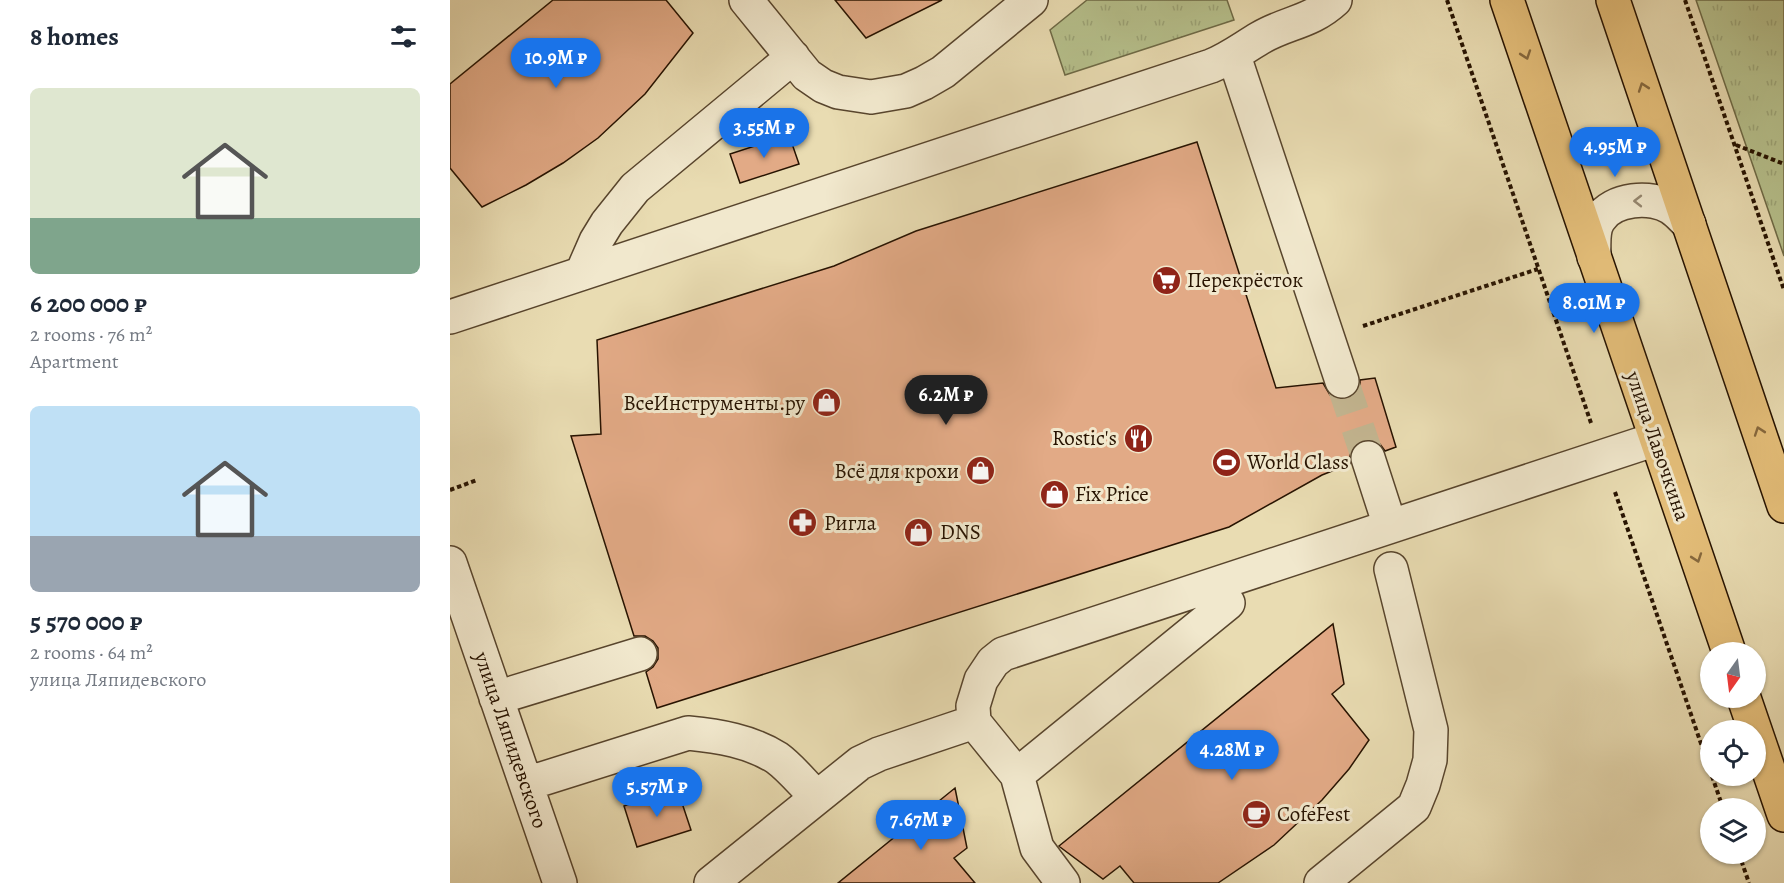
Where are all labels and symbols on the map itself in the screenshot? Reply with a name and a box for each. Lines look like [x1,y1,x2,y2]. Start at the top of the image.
pin: 10.9M ₽ [501,38,611,89]
one-way arrow [1518,49,1531,60]
one-way arrow [1637,82,1650,93]
pin: 3.55M ₽ [709,108,819,159]
pin: 4.95M ₽ [1560,127,1670,178]
one-way arrow [1633,195,1642,207]
supermarket icon: Перекрёсток [1150,264,1182,296]
place label: Перекрёсток [1187,266,1303,294]
pin: 8.01M ₽ [1539,283,1649,334]
street label: улица Лавочкина [1619,367,1697,525]
pin: 6.2M ₽ [897,375,995,426]
shop icon: ВсеИнструменты.ру [810,387,842,419]
place label: ВсеИнструменты.ру [623,389,805,417]
restaurant icon: Rostic's [1122,422,1154,454]
place label: Rostic's [1052,424,1117,452]
one-way arrow [1753,426,1766,437]
sports icon: World Class [1210,446,1242,478]
place label: World Class [1246,448,1349,476]
shop icon: Всё для крохи [964,455,996,487]
place label: Всё для крохи [834,457,959,485]
shop icon: Fix Price [1038,478,1070,510]
place label: Fix Price [1075,480,1149,508]
pharmacy icon: Ригла [787,507,819,539]
place label: Ригла [824,509,877,537]
shop icon: DNS [903,516,935,548]
place label: DNS [940,518,981,546]
one-way arrow [1689,552,1702,563]
north arrow [1700,642,1766,708]
street label: улица Ляпидевского [467,647,554,832]
pin: 4.28M ₽ [1177,730,1287,781]
pin: 5.57M ₽ [602,767,712,818]
cafe icon: CofeFest [1240,798,1272,830]
pin: 7.67M ₽ [866,800,976,851]
place label: CofeFest [1277,800,1350,828]

